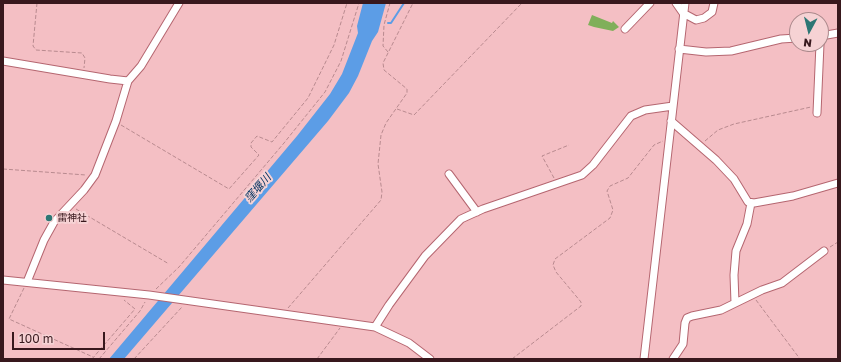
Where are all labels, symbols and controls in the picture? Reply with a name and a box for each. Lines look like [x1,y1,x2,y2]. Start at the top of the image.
north arrow [789,12,829,52]
text: N [803,36,813,50]
water label: 窪堰川 [242,171,274,205]
place label: 雷神社 [57,212,87,224]
marker: 雷神社 [44,213,54,223]
scale bar [14,324,107,350]
text: 100 m [19,331,53,346]

